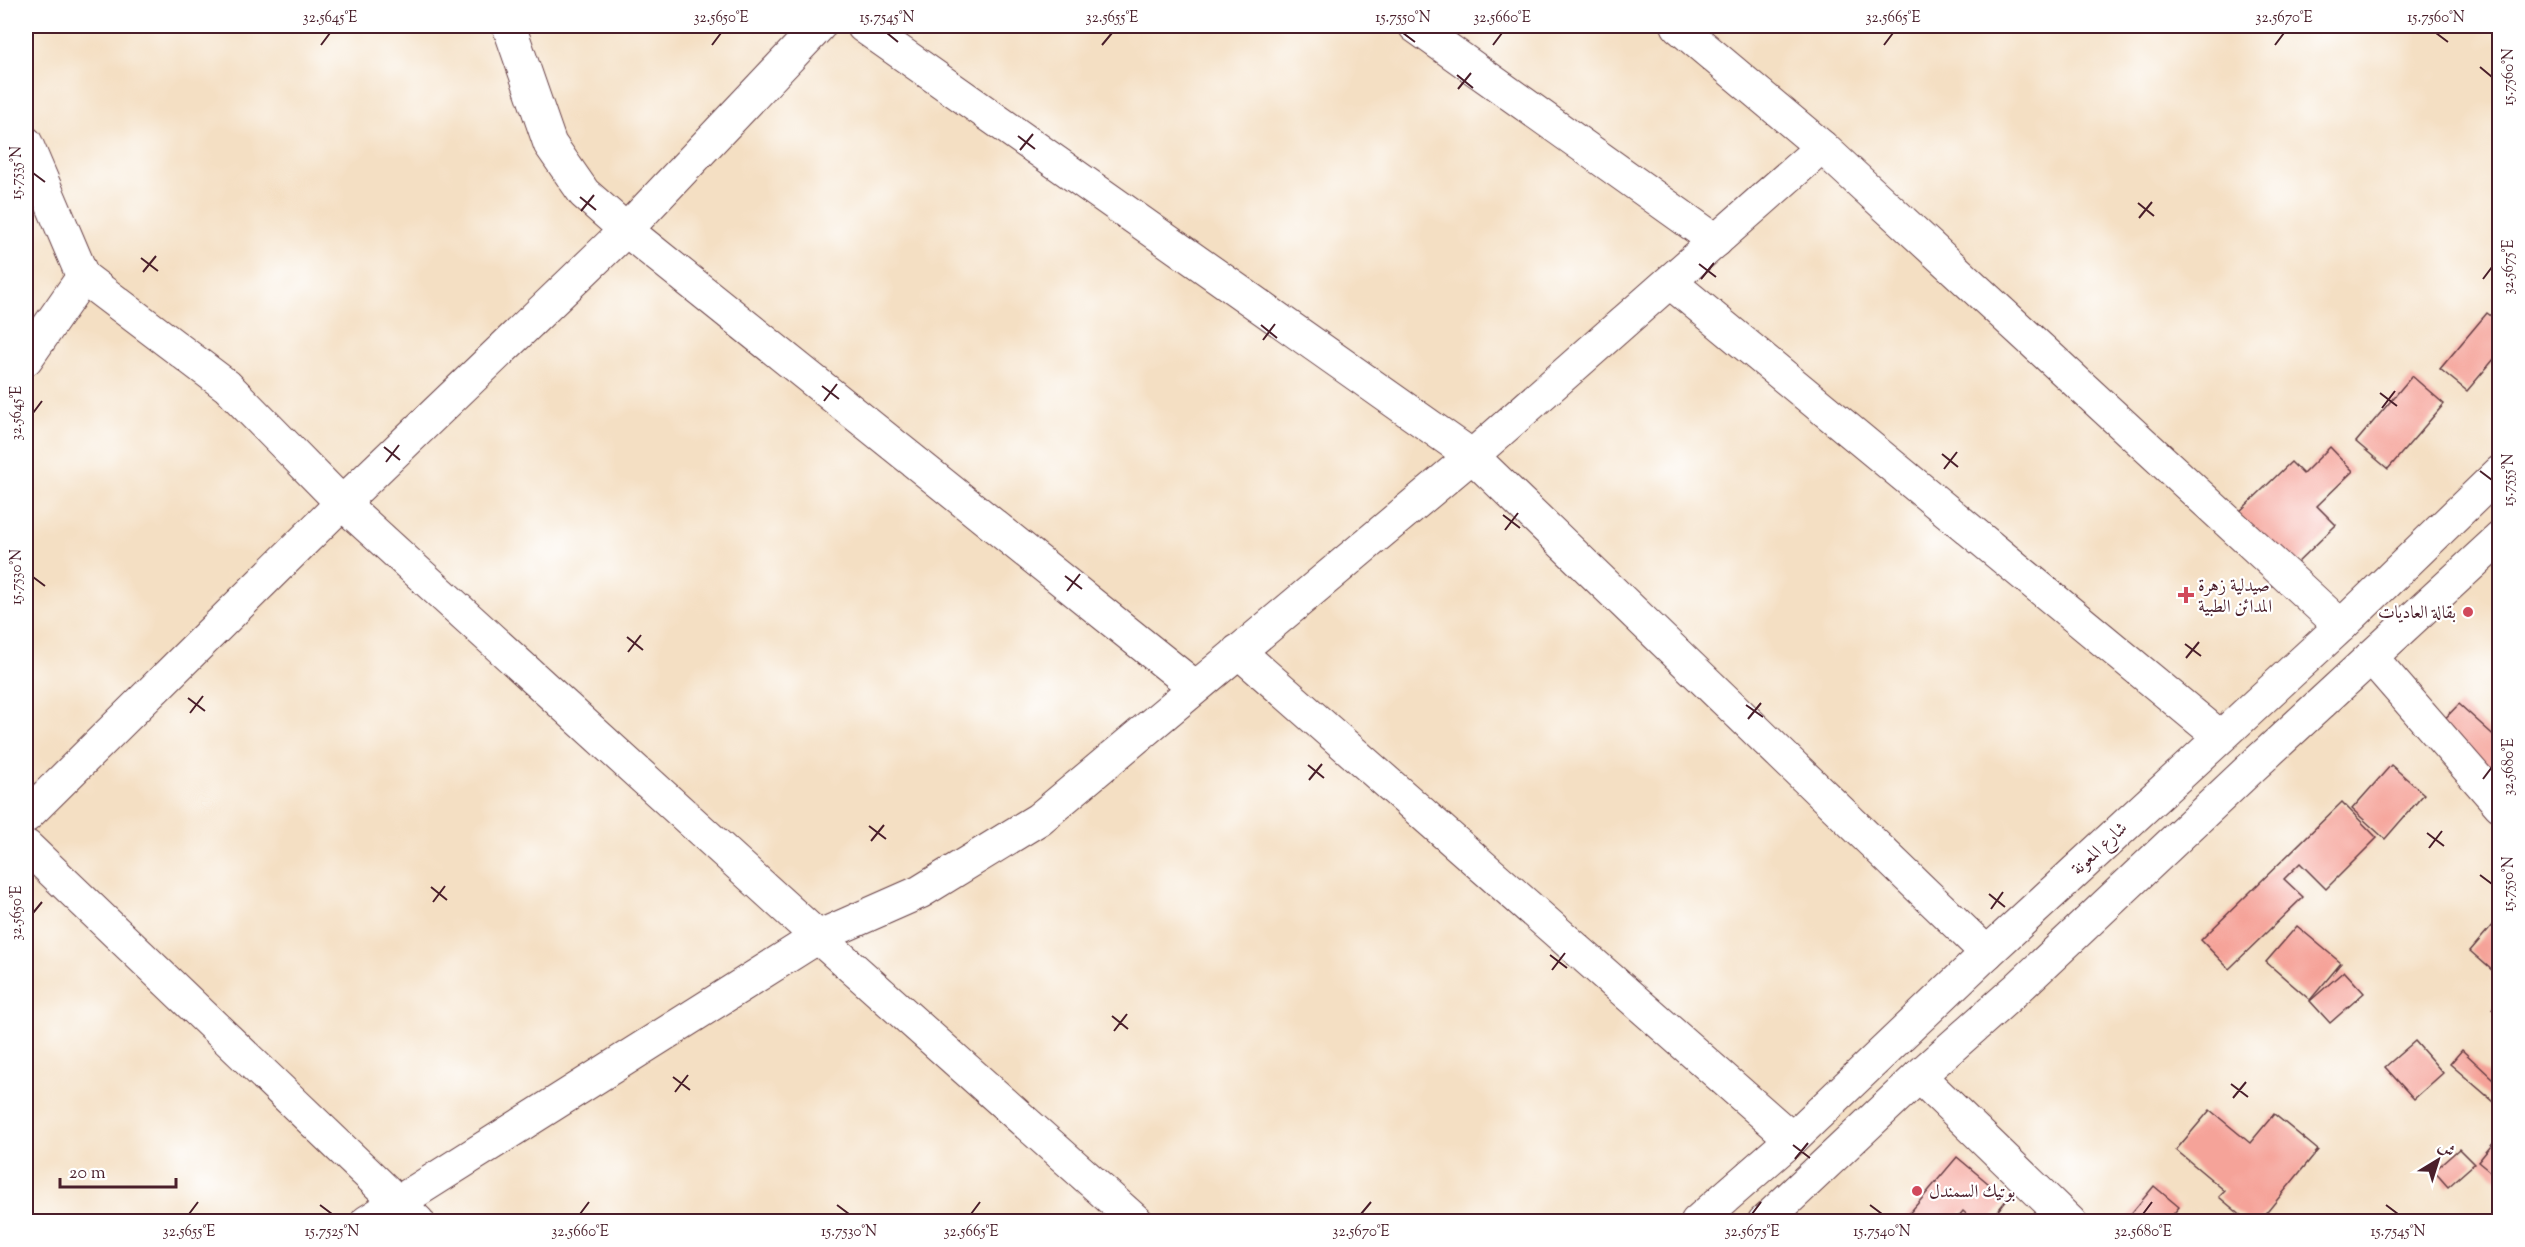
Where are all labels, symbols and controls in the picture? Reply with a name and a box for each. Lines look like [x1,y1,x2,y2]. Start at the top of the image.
text: 32.5645°E [303,8,357,29]
text: 32.5650°E [693,8,749,29]
text: 15.7545°N [859,8,915,29]
text: 32.5655°E [1086,8,1138,29]
text: 15.7550°N [1375,8,1431,29]
text: 32.5660°E [1473,8,1531,29]
text: 32.5665°E [1866,8,1920,29]
text: 32.5670°E [2255,8,2313,29]
text: 15.7560°N [2407,8,2465,29]
text: 15.7560°N [2499,48,2520,106]
text: 15.7535°N [7,146,28,200]
text: 32.5675°E [2499,239,2520,295]
text: 32.5645°E [7,386,28,440]
text: 15.7555°N [2499,453,2520,507]
text: 15.7530°N [7,549,28,605]
place label: صيدلية زهرة المدائن الطبية [2198,574,2272,621]
marker: صيدلية زهرة المدائن الطبية [2179,588,2193,602]
place label: بقالة العاديات [2378,601,2456,627]
marker: بقالة العاديات [2461,605,2475,619]
text: 32.5680°E [2499,738,2520,796]
street label: شارع المعونة [2066,817,2134,882]
text: 15.7550°N [2499,856,2520,912]
text: 32.5650°E [7,885,28,941]
north arrow [2408,1130,2468,1190]
text: ش [2432,1136,2459,1164]
scale bar [60,1151,176,1189]
text: 20 m [69,1161,106,1187]
place label: بوتيك السمندل [1929,1180,2015,1206]
marker: بوتيك السمندل [1910,1184,1924,1198]
text: 32.5655°E [163,1222,215,1243]
text: 15.7525°N [305,1222,359,1243]
text: 32.5660°E [551,1222,609,1243]
text: 15.7530°N [821,1222,877,1243]
text: 32.5665°E [944,1222,998,1243]
text: 32.5670°E [1332,1222,1390,1243]
text: 32.5675°E [1724,1222,1780,1243]
text: 15.7540°N [1853,1222,1911,1243]
text: 32.5680°E [2114,1222,2172,1243]
text: 15.7545°N [2370,1222,2426,1243]

